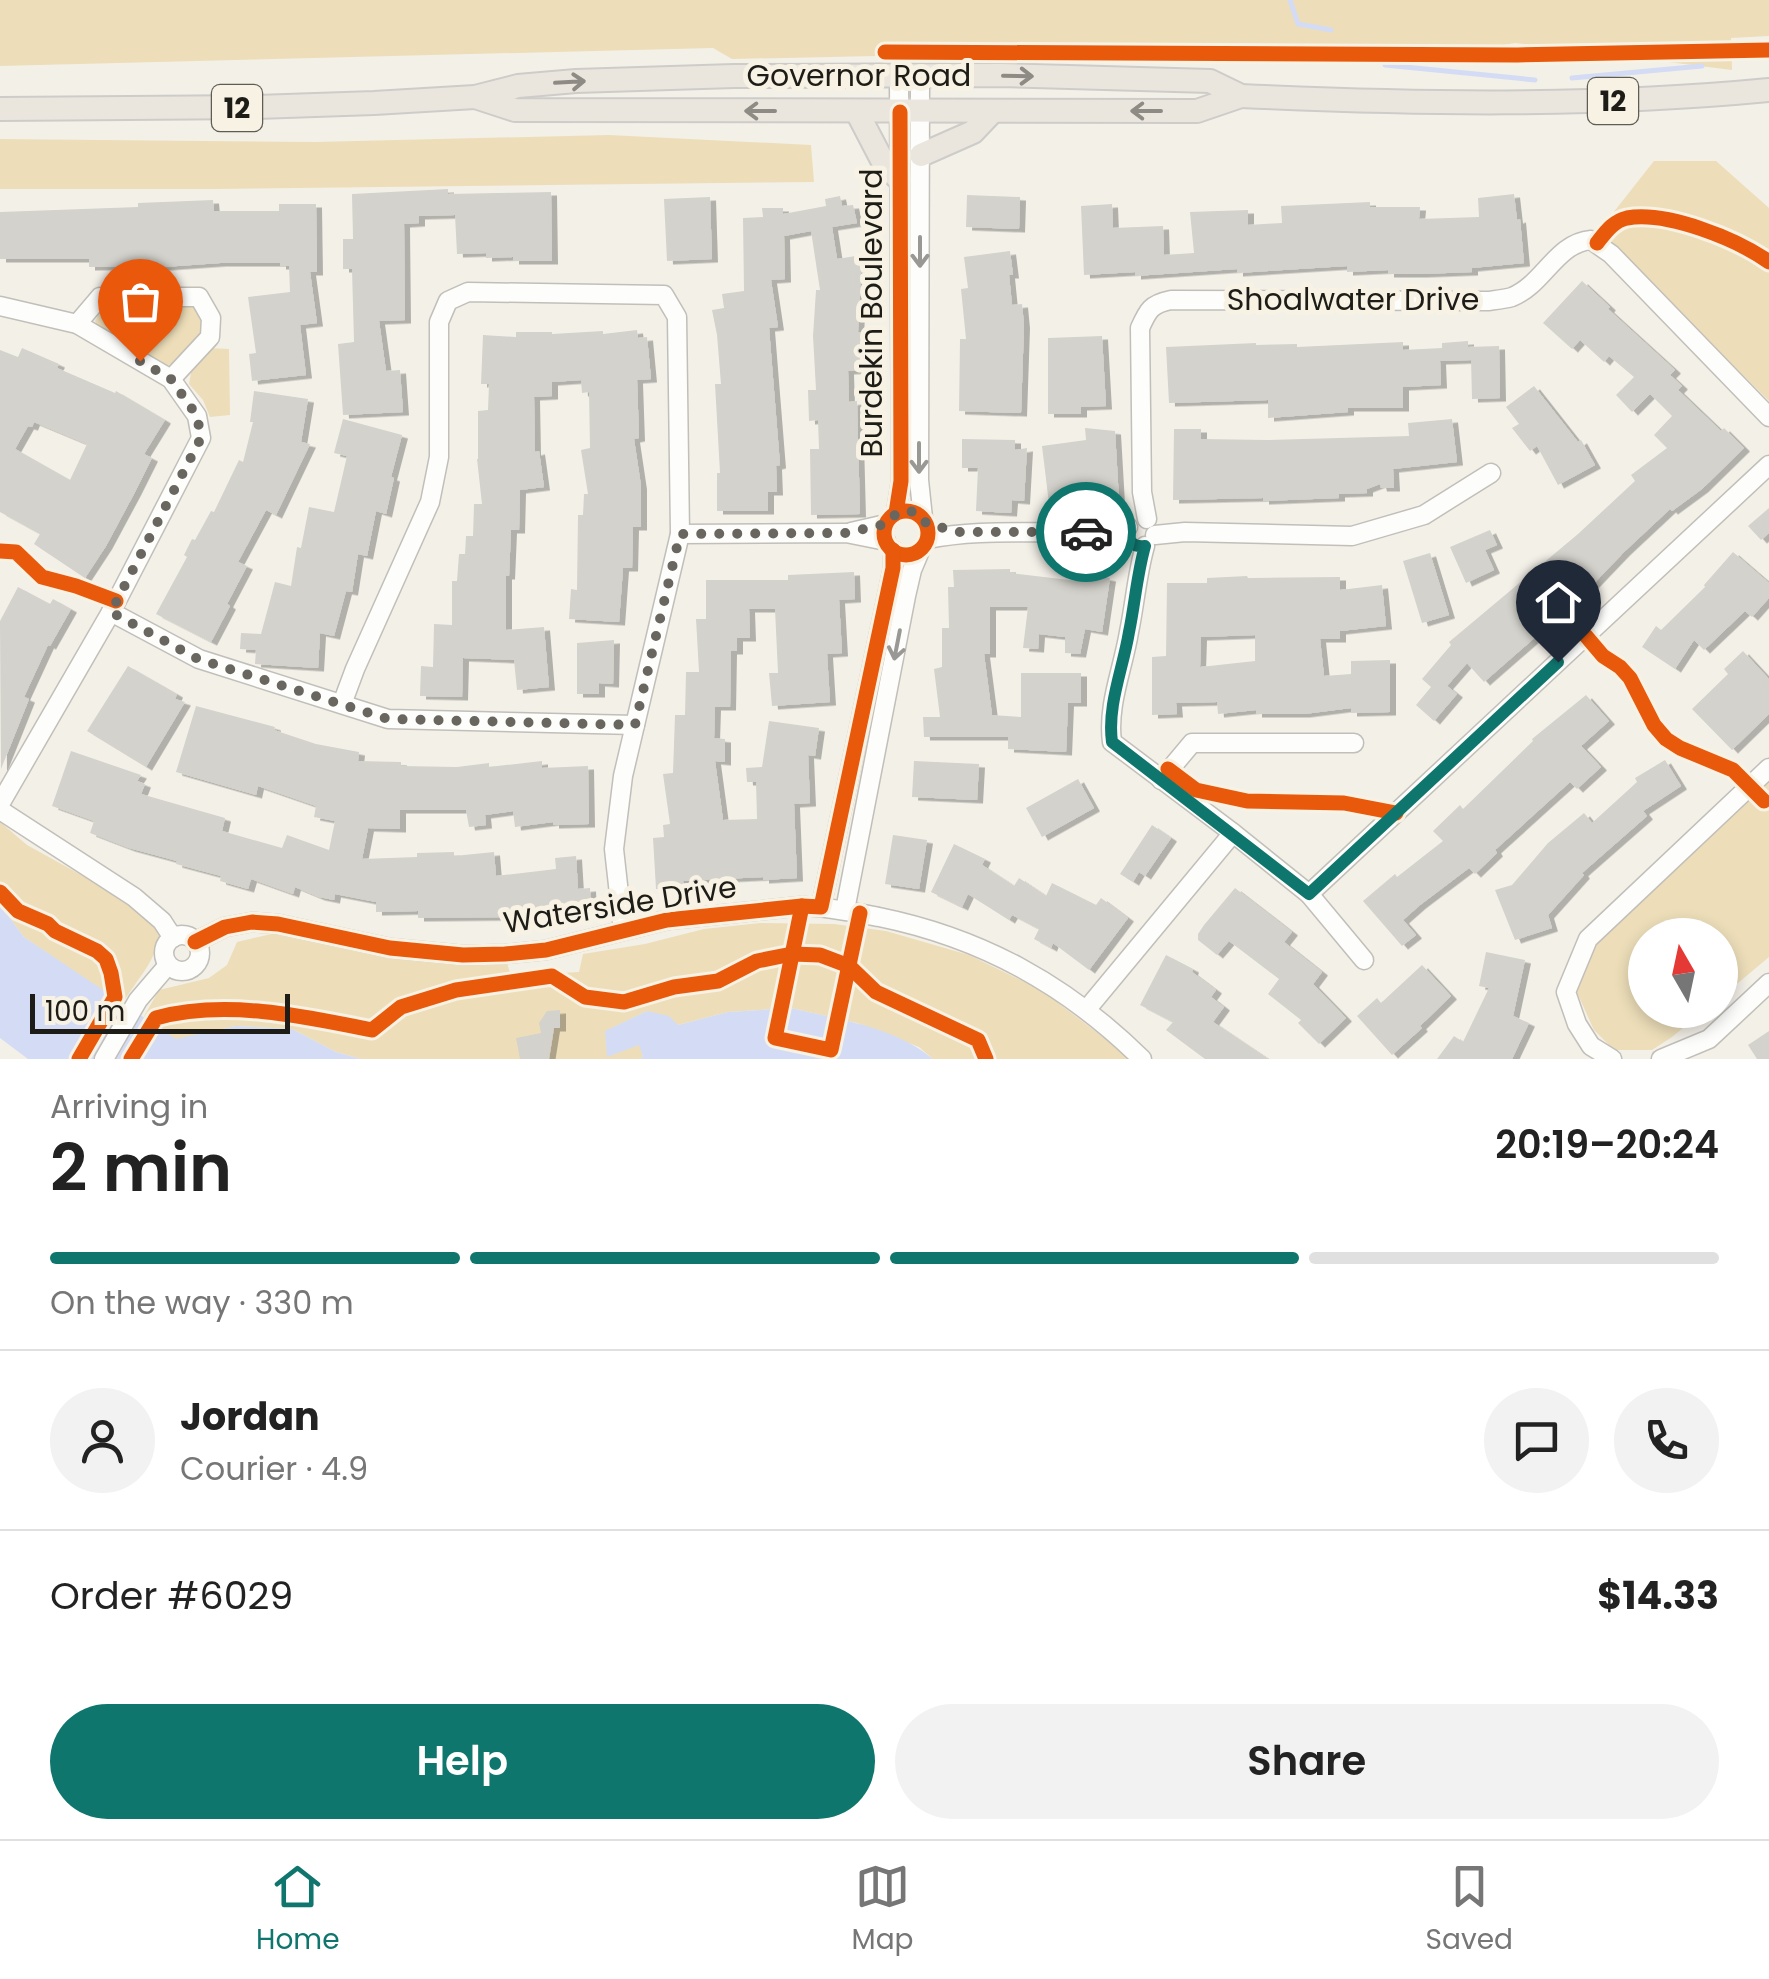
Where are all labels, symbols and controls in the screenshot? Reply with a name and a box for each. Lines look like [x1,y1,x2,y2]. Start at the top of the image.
street label: Governor Road [747,54,971,97]
one-way arrow [1001,66,1033,85]
one-way arrow [554,72,586,91]
road number: 12 [1588,78,1638,124]
road number: 12 [212,85,262,131]
one-way arrow [744,102,776,120]
one-way arrow [1131,102,1164,120]
street label: Burdekin Boulevard [850,168,893,458]
one-way arrow [910,236,930,268]
pin [98,259,183,362]
icon: bag [113,274,168,329]
street label: Shoalwater Drive [1227,278,1479,321]
one-way arrow [910,442,928,474]
courier [1036,482,1136,582]
icon: car [1059,505,1114,560]
pin [1516,560,1601,663]
icon: home [1531,575,1586,630]
one-way arrow [886,628,905,660]
street label: Waterside Drive [500,865,740,944]
north arrow [1628,918,1738,1028]
map controls [1628,918,1738,1028]
scale bar [30,989,290,1034]
text: 100 m [45,992,125,1031]
text: Arriving in [50,1084,208,1129]
text: 20:19–20:24 [1495,1118,1719,1171]
text: 2 min [50,1123,232,1214]
text: On the way · 330 m [50,1280,354,1325]
button: person [50,1388,155,1493]
button: chat [1484,1388,1589,1493]
button: phone [1614,1388,1719,1493]
text: Jordan [180,1390,320,1443]
text: Courier · 4.9 [180,1446,368,1491]
text: Order #6029 [50,1569,293,1622]
text: $14.33 [1597,1569,1719,1622]
button: Help [50,1704,875,1819]
button: Share [895,1704,1719,1819]
tab: Home [256,1859,340,1961]
tab: Map [852,1859,914,1961]
tab: Saved [1426,1859,1513,1961]

